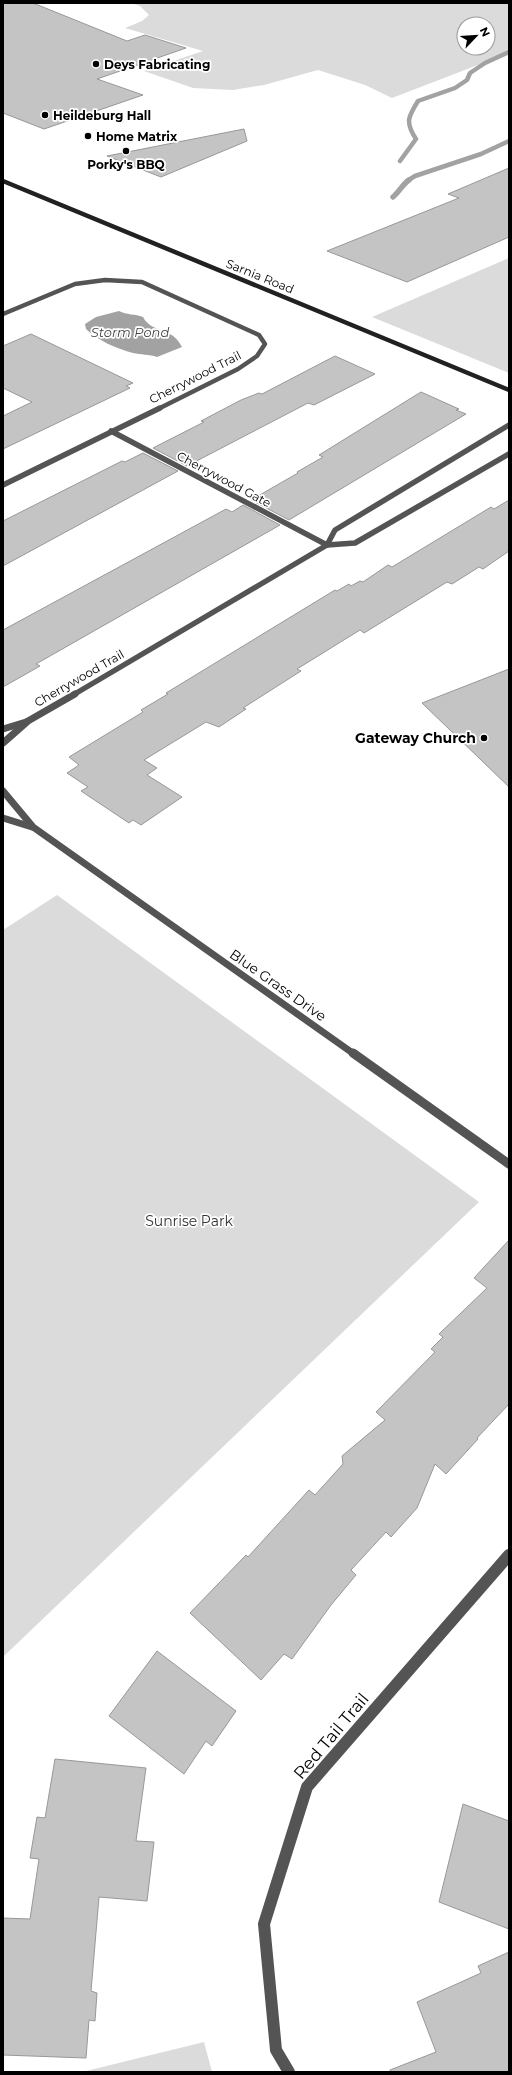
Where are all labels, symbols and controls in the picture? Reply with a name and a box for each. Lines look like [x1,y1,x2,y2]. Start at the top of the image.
north arrow [456,16,496,56]
text: N [477,25,493,39]
place label: Deys Fabricating [104,57,210,72]
marker: Deys Fabricating [91,59,101,69]
place label: Heildeburg Hall [53,108,151,123]
marker: Heildeburg Hall [40,110,50,120]
place label: Home Matrix [96,129,178,144]
marker: Home Matrix [83,131,93,141]
marker: Porky's BBQ [121,146,131,156]
place label: Porky's BBQ [87,157,166,172]
street label: Sarnia Road [224,256,296,296]
water label: Storm Pond [91,324,169,340]
street label: Cherrywood Trail [147,347,243,407]
street label: Cherrywood Gate [174,448,274,510]
street label: Cherrywood Trail [31,646,127,710]
place label: Gateway Church [355,729,476,747]
marker: Gateway Church [479,733,489,743]
street label: Blue Grass Drive [226,945,330,1025]
park label: Sunrise Park [145,1212,233,1230]
street label: Red Tail Trail [289,1689,373,1783]

